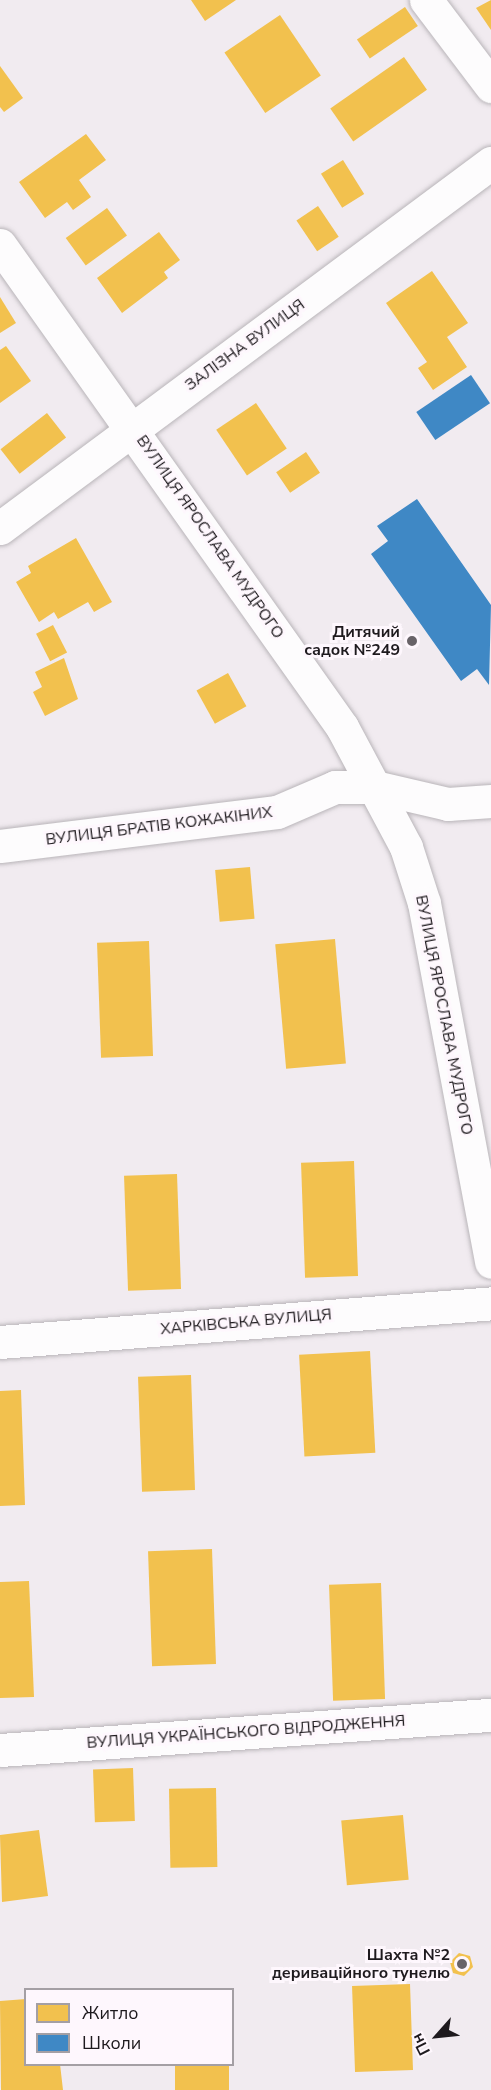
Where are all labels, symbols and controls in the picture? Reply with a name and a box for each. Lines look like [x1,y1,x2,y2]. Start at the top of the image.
street label: ЗАЛІЗНА ВУЛИЦЯ [181,295,309,395]
street label: ВУЛИЦЯ ЯРОСЛАВА МУДРОГО [132,432,288,642]
place label: Дитячий садок №249 [304,622,400,660]
marker: Дитячий садок №249 [405,634,419,648]
street label: ВУЛИЦЯ БРАТІВ КОЖАКІНИХ [44,803,274,849]
street label: ВУЛИЦЯ ЯРОСЛАВА МУДРОГО [411,893,477,1137]
street label: ХАРКІВСЬКА ВУЛИЦЯ [160,1305,332,1339]
street label: ВУЛИЦЯ УКРАЇНСЬКОГО ВІДРОДЖЕННЯ [86,1711,406,1753]
place label: Шахта №2 дериваційного тунелю [272,1945,450,1983]
marker: Шахта №2 дериваційного тунелю [455,1957,469,1971]
legend [24,1988,234,2066]
text: Житло [82,2001,138,2025]
north arrow [407,2006,467,2066]
text: Пн [406,2029,436,2059]
text: Школи [82,2031,141,2055]

